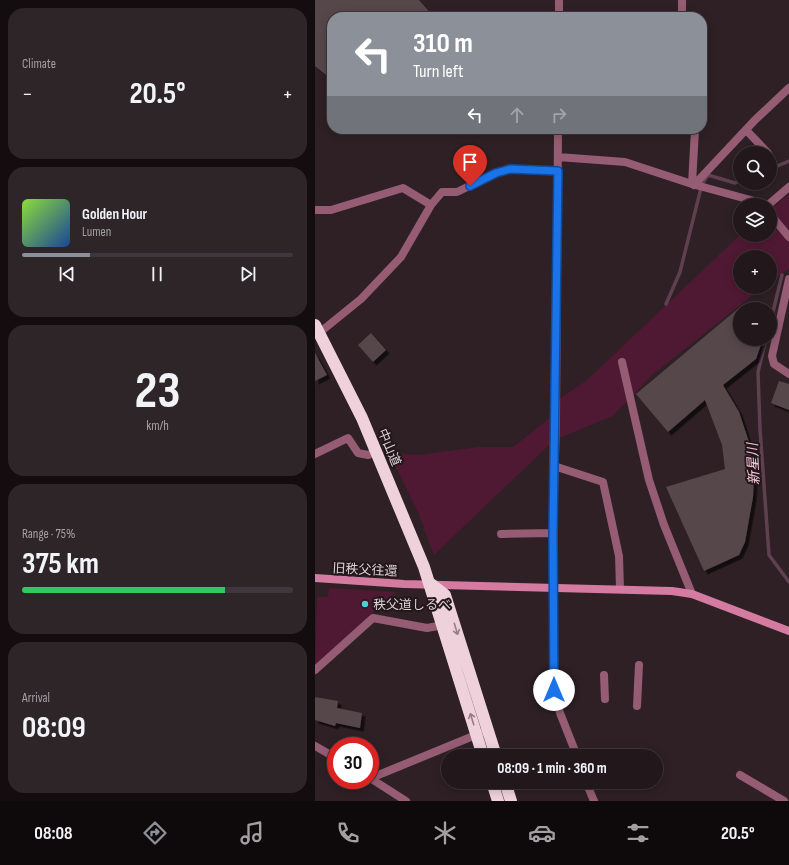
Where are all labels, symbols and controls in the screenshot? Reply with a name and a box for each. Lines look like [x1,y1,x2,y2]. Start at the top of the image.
text: 310 m [413,27,473,60]
icon: left [347,28,399,80]
text: Climate [22,56,56,72]
text: Turn left [413,61,464,82]
text: 20.5° [129,76,186,112]
text: − [22,81,33,108]
text: + [282,81,293,108]
icon: left [464,104,486,126]
icon: ahead [506,104,528,126]
icon: right [548,104,570,126]
pin [453,145,487,186]
map controls [733,146,777,346]
button: search [733,146,777,190]
icon: arrive [459,151,481,173]
button: layers [733,198,777,242]
text: Golden Hour [82,205,147,224]
text: Lumen [82,224,111,240]
button: + [733,250,777,294]
icon: previous [56,263,78,285]
icon: pause [146,263,168,285]
icon: next [237,263,259,285]
button: − [733,302,777,346]
text: 23 [134,360,181,423]
text: km/h [146,418,169,434]
street label: 中山道 [374,426,404,468]
water label: 新星川 [744,441,763,485]
text: Range · 75% [22,526,75,542]
text: 375 km [22,546,99,582]
street label: 旧秩父往還 [332,560,398,580]
place label: 秩父道しるべ [373,597,451,613]
marker: 秩父道しるべ [360,599,370,609]
one-way arrow [453,622,460,635]
position arrow [533,669,575,711]
text: Arrival [22,690,50,706]
text: 08:09 [22,710,86,746]
one-way arrow [468,713,475,726]
speed limit sign: 30 [327,737,379,789]
text: 08:09 · 1 min · 360 m [497,759,607,778]
icon: directions [141,819,169,847]
icon: music [238,819,266,847]
icon: phone [334,819,362,847]
icon: climate [431,819,459,847]
icon: car [528,819,556,847]
icon: filters [624,819,652,847]
text: 08:08 [34,823,72,844]
text: 20.5° [721,823,755,844]

